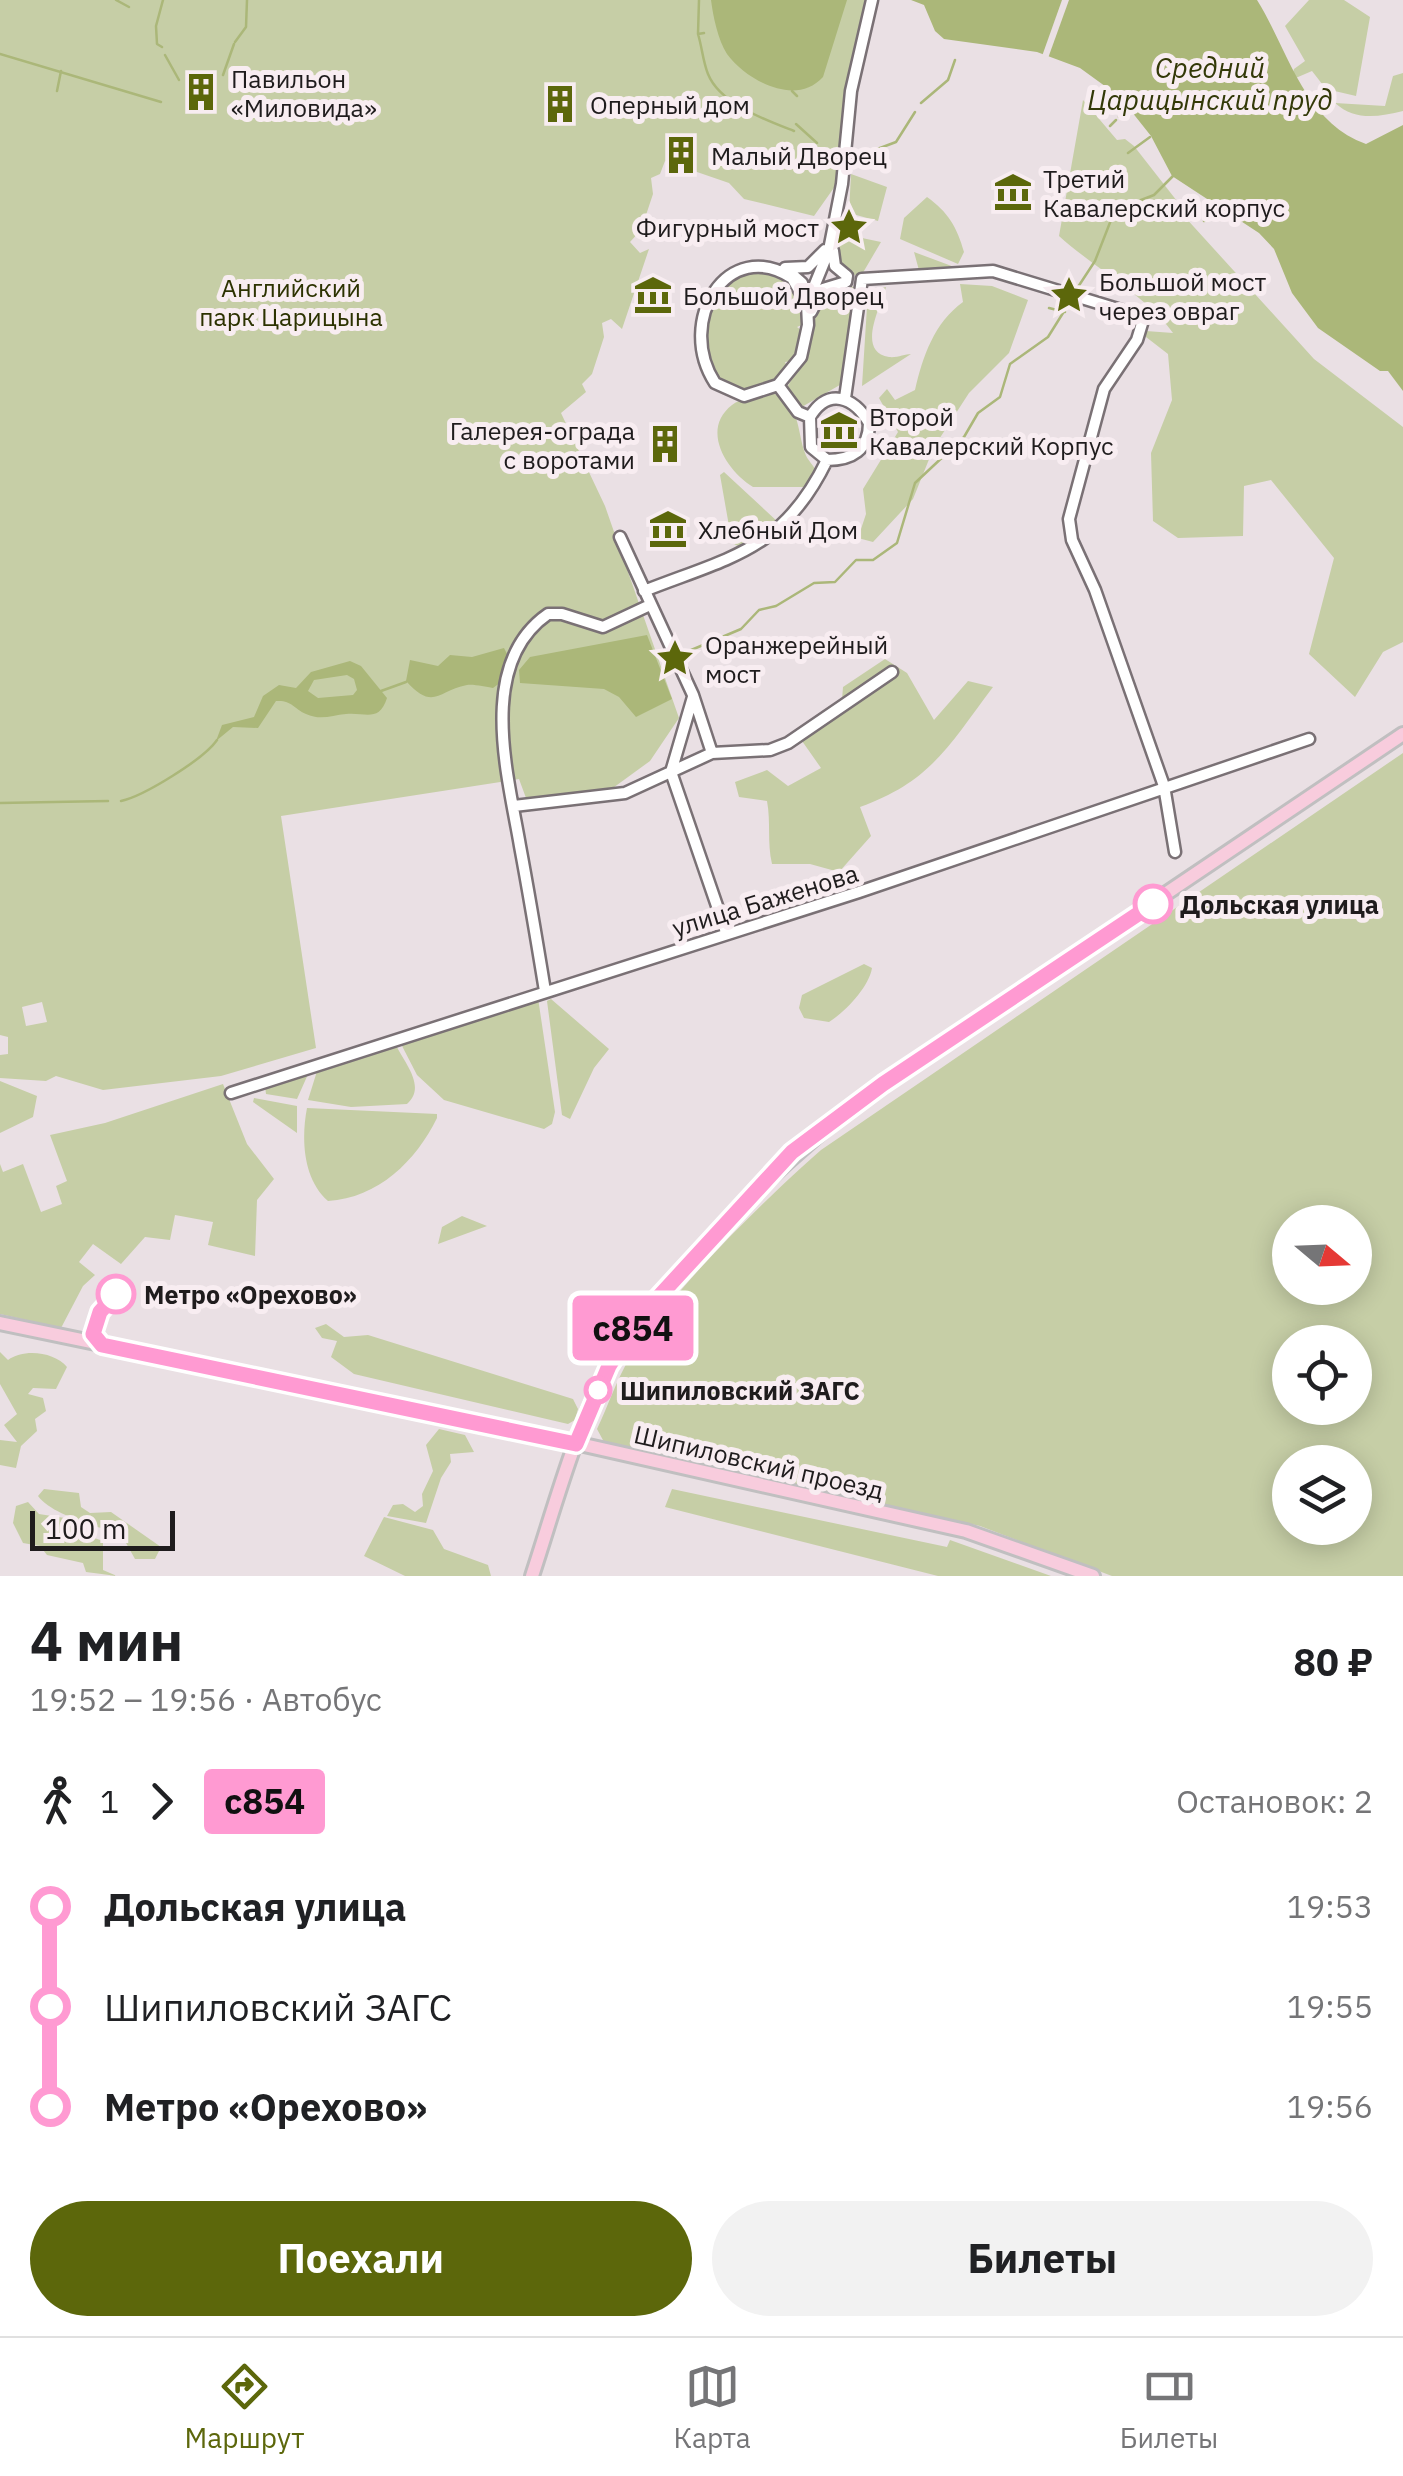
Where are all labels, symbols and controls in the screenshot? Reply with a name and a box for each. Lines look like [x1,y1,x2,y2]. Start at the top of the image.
water label: Средний Царицынский пруд [1087,49,1333,118]
place label: Павильон «Миловида» [231,62,377,124]
building icon: Павильон «Миловида» [180,71,222,113]
building icon: Оперный дом [539,83,581,125]
place label: Оперный дом [590,88,750,121]
building icon: Малый Дворец [660,134,702,176]
place label: Малый Дворец [711,139,887,172]
place label: Третий Кавалерский корпус [1043,162,1285,224]
museum icon: Третий Кавалерский корпус [992,171,1034,213]
place icon: Фигурный мост [828,206,870,248]
place label: Фигурный мост [636,211,819,244]
place label: Большой мост через овраг [1099,265,1267,327]
park label: Английский парк Царицына [199,271,383,333]
museum icon: Большой Дворец [632,274,674,316]
place icon: Большой мост через овраг [1048,274,1090,316]
place label: Большой Дворец [683,279,884,312]
place label: Второй Кавалерский Корпус [869,400,1114,462]
museum icon: Второй Кавалерский Корпус [818,409,860,451]
place label: Галерея-ограда с воротами [450,414,635,476]
building icon: Галерея-ограда с воротами [644,423,686,465]
museum icon: Хлебный Дом [647,508,689,550]
place label: Хлебный Дом [698,513,858,546]
place label: Оранжерейный мост [705,628,888,690]
place icon: Оранжерейный мост [654,637,696,679]
street label: улица Баженова [668,856,862,944]
marker: Дольская улица [1134,885,1172,923]
place label: Дольская улица [1180,888,1379,921]
north arrow [1272,1205,1372,1305]
map controls [1272,1205,1372,1545]
marker: Метро «Орехово» [97,1275,135,1313]
place label: Метро «Орехово» [144,1278,357,1311]
line badge: с854 [563,1296,703,1360]
text: с854 [592,1305,674,1351]
button: locate [1272,1325,1372,1425]
place label: Шипиловский ЗАГС [620,1374,860,1407]
marker: Шипиловский ЗАГС [585,1377,611,1403]
street label: Шипиловский проезд [631,1417,887,1507]
button: layers [1272,1445,1372,1545]
scale bar [30,1506,175,1550]
text: 100 m [45,1510,126,1547]
text: 4 мин [30,1605,183,1676]
text: 80 ₽ [1293,1637,1373,1686]
text: 19:52 – 19:56 · Автобус [30,1678,382,1720]
icon: walk [30,1774,85,1829]
icon: forward [134,1774,189,1829]
text: с854 [224,1778,305,1824]
text: 1 [100,1780,119,1822]
text: Остановок: 2 [1176,1780,1373,1822]
text: Дольская улица [104,1882,406,1931]
text: 19:53 [1287,1885,1373,1927]
text: Шипиловский ЗАГС [104,1982,452,2031]
text: 19:55 [1287,1985,1373,2027]
text: Метро «Орехово» [104,2082,427,2131]
text: 19:56 [1287,2085,1373,2127]
button: Поехали [30,2201,692,2316]
button: Билеты [712,2201,1373,2316]
tab: Маршрут [185,2359,304,2456]
tab: Карта [674,2359,751,2456]
tab: Билеты [1120,2359,1218,2456]

